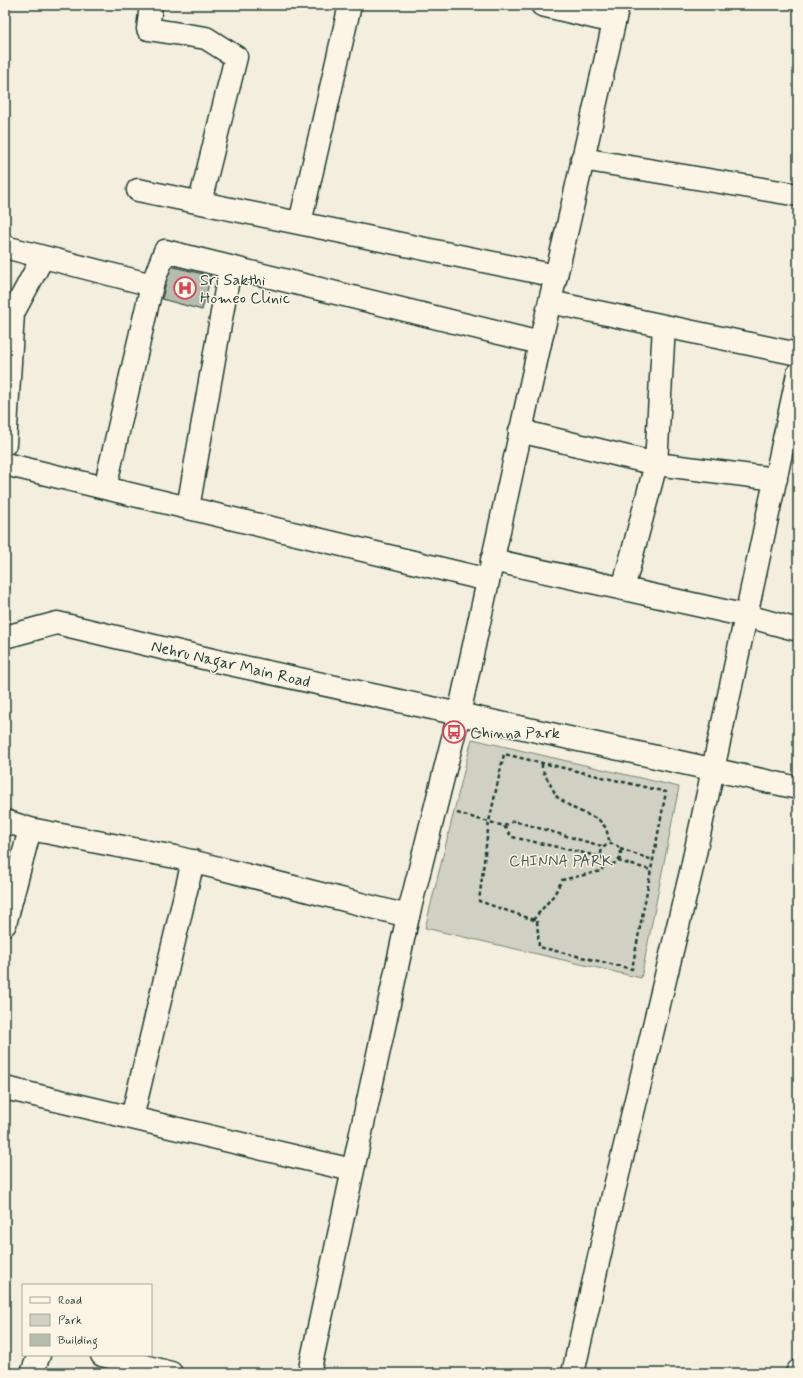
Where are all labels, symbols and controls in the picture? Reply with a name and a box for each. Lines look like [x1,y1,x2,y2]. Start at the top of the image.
place label: Sri Sakthi Homeo Clinic [200,270,290,309]
hospital icon: Sri Sakthi Homeo Clinic [172,275,198,301]
street label: Nehru Nagar Main Road [149,636,312,694]
bus stop icon: Chinna Park [441,719,467,745]
place label: Chinna Park [470,723,560,744]
park label: CHINNA PARK [509,851,614,872]
legend [22,1284,152,1356]
text: Road [58,1293,82,1309]
text: Park [58,1313,82,1329]
text: Building [58,1333,98,1350]

